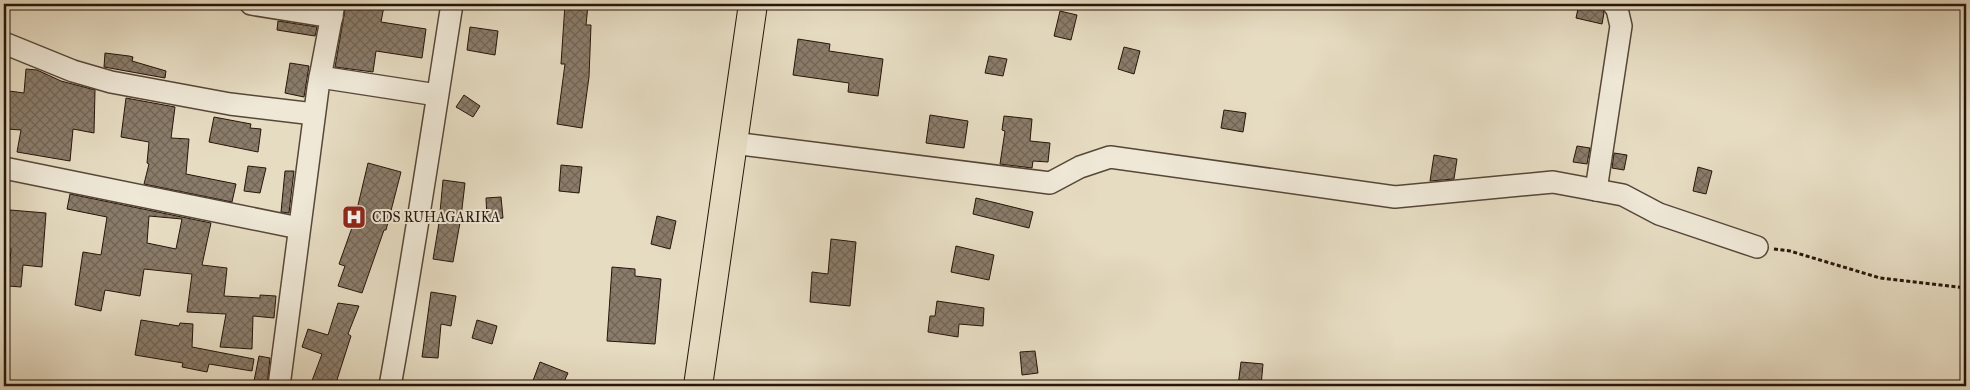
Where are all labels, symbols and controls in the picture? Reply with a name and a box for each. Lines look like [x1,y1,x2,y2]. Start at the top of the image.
hospital icon: CDS RUHAGARIKA [341,204,367,230]
place label: CDS RUHAGARIKA [372,209,501,226]

